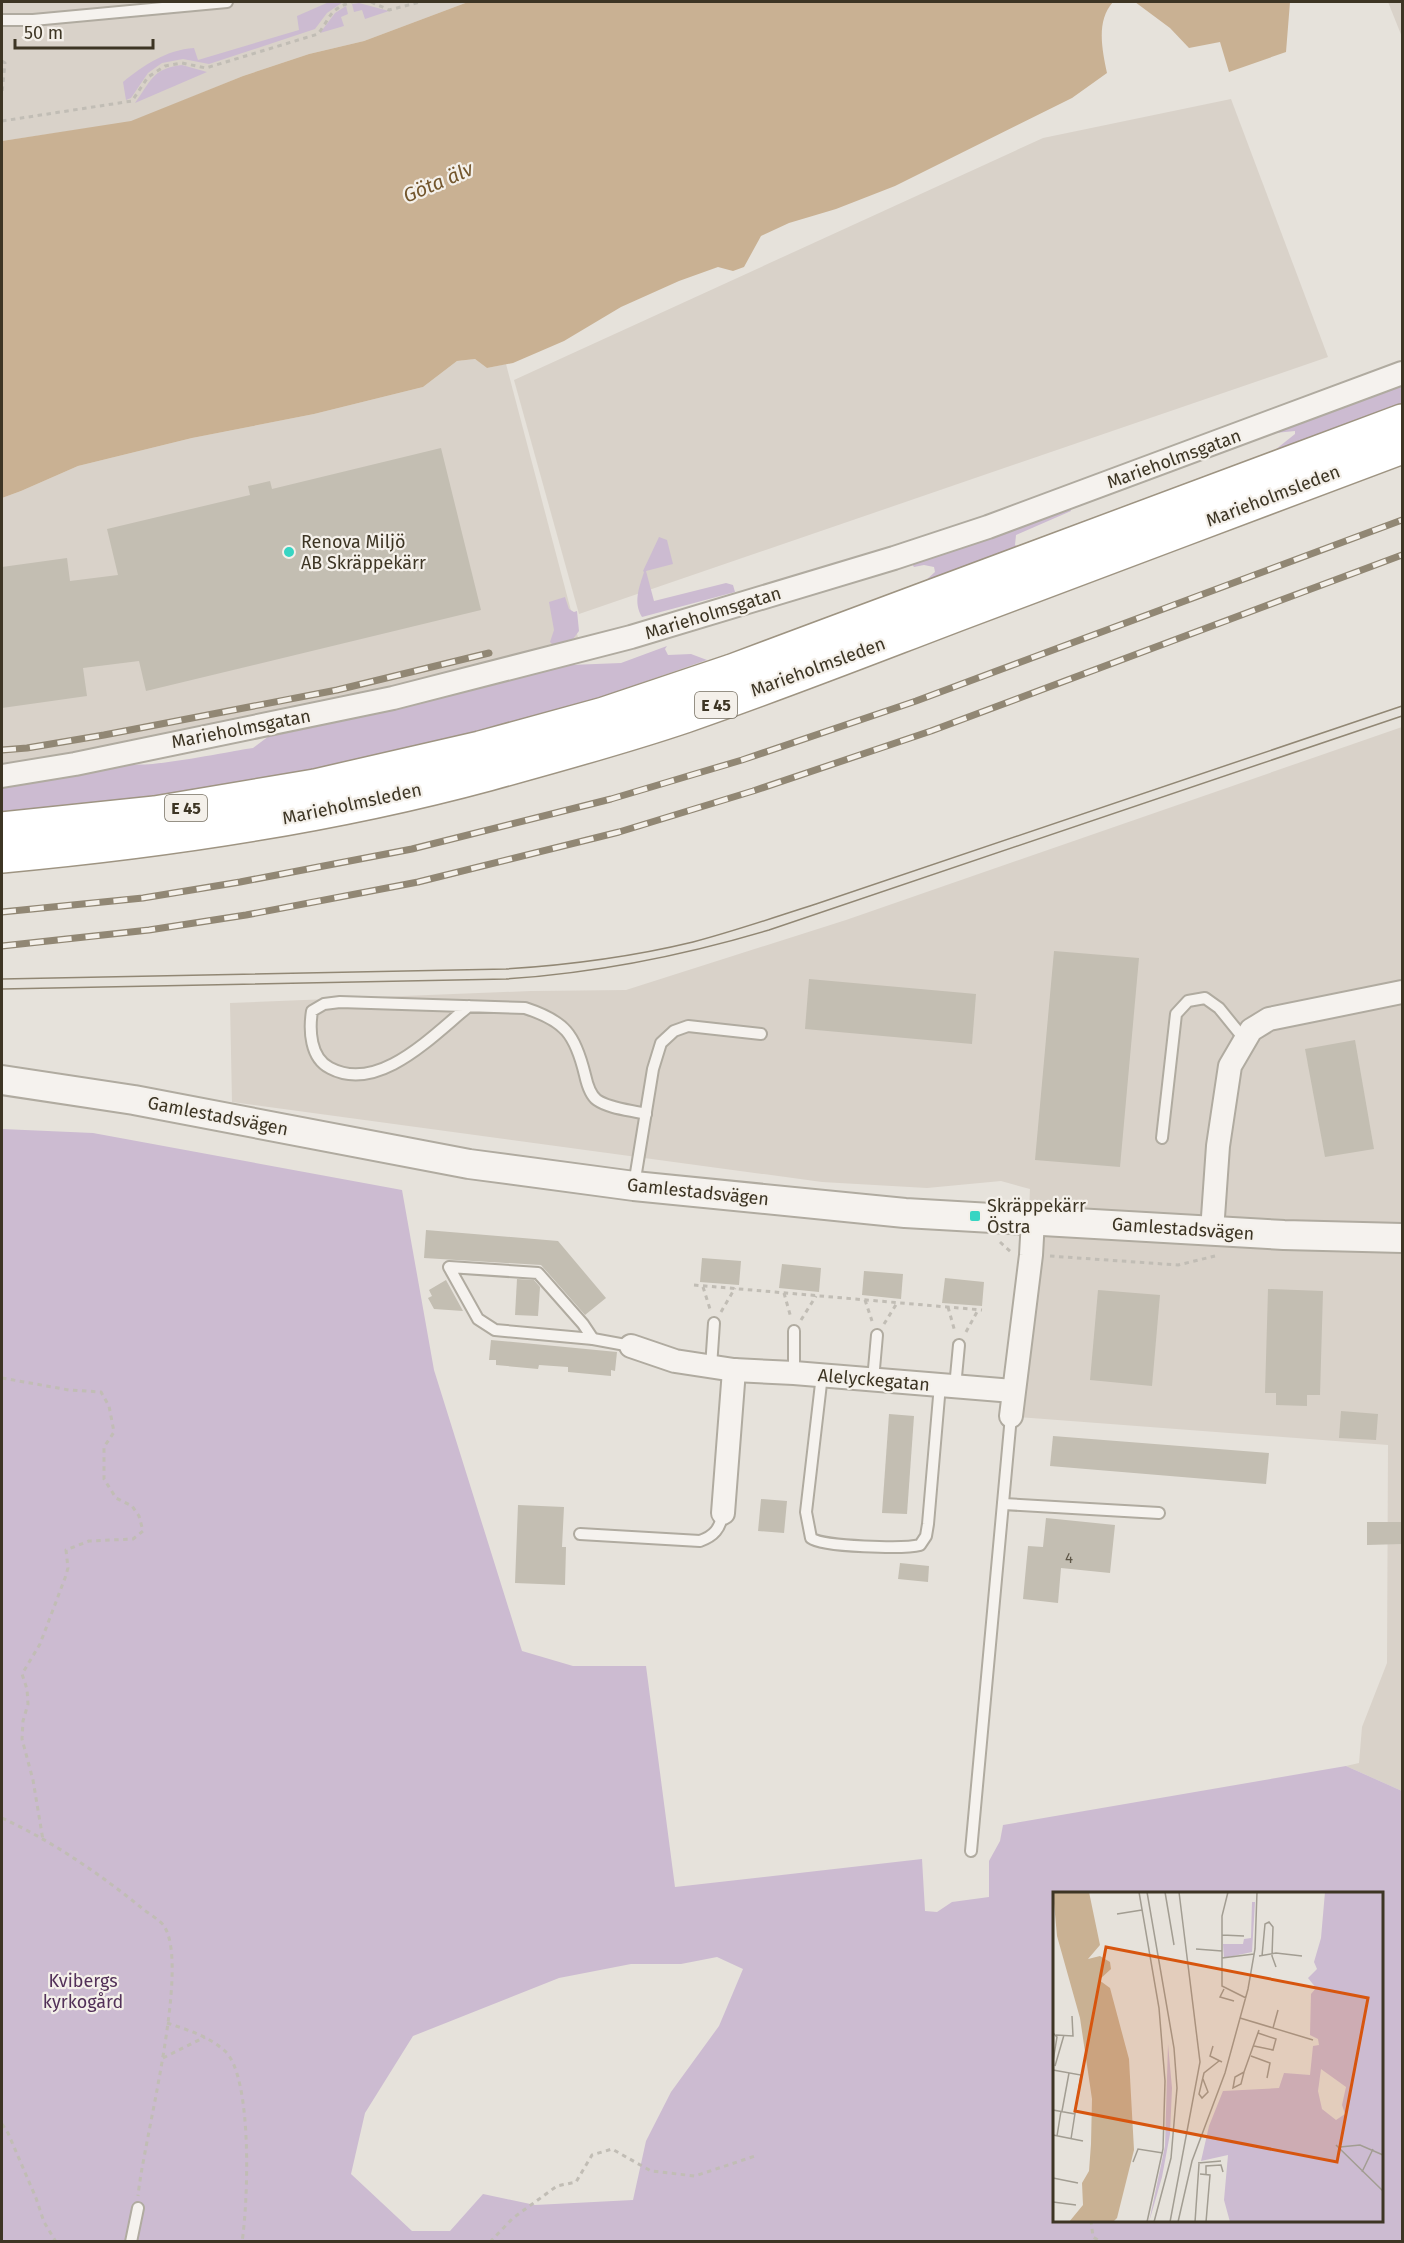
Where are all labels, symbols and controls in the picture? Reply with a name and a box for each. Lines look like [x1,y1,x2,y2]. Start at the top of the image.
scale bar [15,12,153,50]
text: 50 m [24,22,63,44]
water label: Göta älv [399,156,478,208]
street label: Marieholmsgatan [1104,424,1244,494]
street label: Marieholmsleden [1203,460,1343,532]
place label: Renova Miljö AB Skräppekärr [301,531,426,574]
marker: Renova Miljö AB Skräppekärr [282,545,296,559]
street label: Marieholmsgatan [642,582,784,644]
street label: Marieholmsleden [748,632,888,702]
road number: E 45 [695,692,737,718]
street label: Marieholmsgatan [170,705,312,753]
street label: Marieholmsleden [280,778,424,830]
road number: E 45 [165,795,207,821]
street label: Gamlestadsvägen [146,1092,290,1140]
street label: Gamlestadsvägen [626,1174,770,1210]
place label: Skräppekärr Östra [987,1195,1086,1238]
marker: Skräppekärr Östra [968,1209,982,1223]
street label: Gamlestadsvägen [1111,1213,1255,1245]
street label: Alelyckegatan [817,1364,931,1396]
house number: 4 [1065,1549,1073,1567]
inset map [1053,1892,1383,2222]
park label: Kvibergs kyrkogård [43,1970,123,2013]

